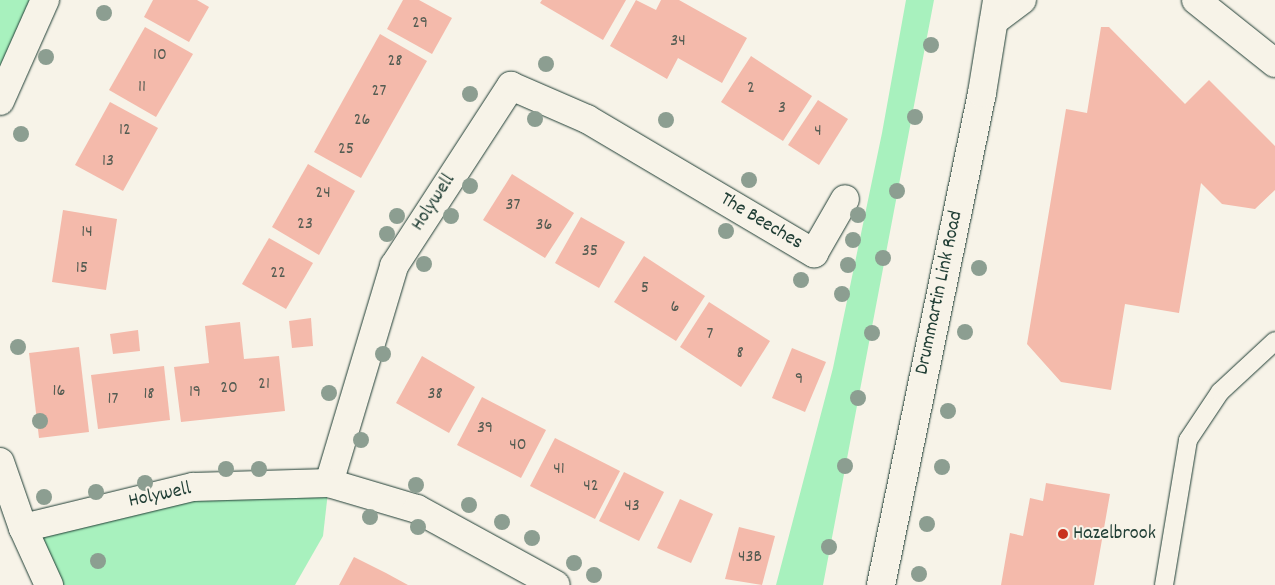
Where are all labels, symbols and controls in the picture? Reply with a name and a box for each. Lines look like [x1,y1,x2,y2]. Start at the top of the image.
house number: 29 [412,13,428,35]
house number: 34 [670,31,686,53]
house number: 10 [153,45,167,67]
house number: 28 [387,51,403,73]
house number: 11 [138,77,146,99]
house number: 2 [747,78,755,100]
house number: 27 [372,81,386,103]
house number: 3 [778,98,786,120]
house number: 26 [354,110,370,132]
house number: 12 [119,120,131,142]
house number: 4 [814,121,822,143]
house number: 25 [338,139,354,161]
house number: 13 [102,151,114,173]
street label: Holywell [407,170,461,236]
house number: 24 [315,183,331,205]
street label: The Beeches [715,188,807,256]
house number: 37 [506,195,520,217]
street label: Drummartin Link Road [911,209,969,377]
house number: 23 [297,214,313,236]
house number: 36 [536,215,552,237]
house number: 14 [81,222,93,244]
house number: 35 [582,241,598,263]
house number: 15 [76,258,88,280]
house number: 22 [270,263,286,285]
house number: 5 [641,278,649,300]
house number: 6 [671,297,679,319]
house number: 7 [707,324,713,346]
house number: 8 [736,343,744,365]
house number: 9 [795,369,803,391]
house number: 21 [258,374,270,396]
house number: 20 [220,378,238,400]
house number: 16 [53,381,65,403]
house number: 19 [189,382,201,404]
house number: 18 [143,384,155,406]
house number: 38 [427,384,443,406]
house number: 17 [108,389,118,411]
house number: 39 [477,418,493,440]
house number: 40 [509,435,527,457]
house number: 41 [553,459,565,481]
house number: 42 [583,476,599,498]
street label: Holywell [127,478,193,514]
house number: 43 [624,496,640,518]
place label: Hazelbrook [1073,522,1156,546]
marker: Hazelbrook [1057,528,1069,540]
house number: 43B [738,547,762,569]

